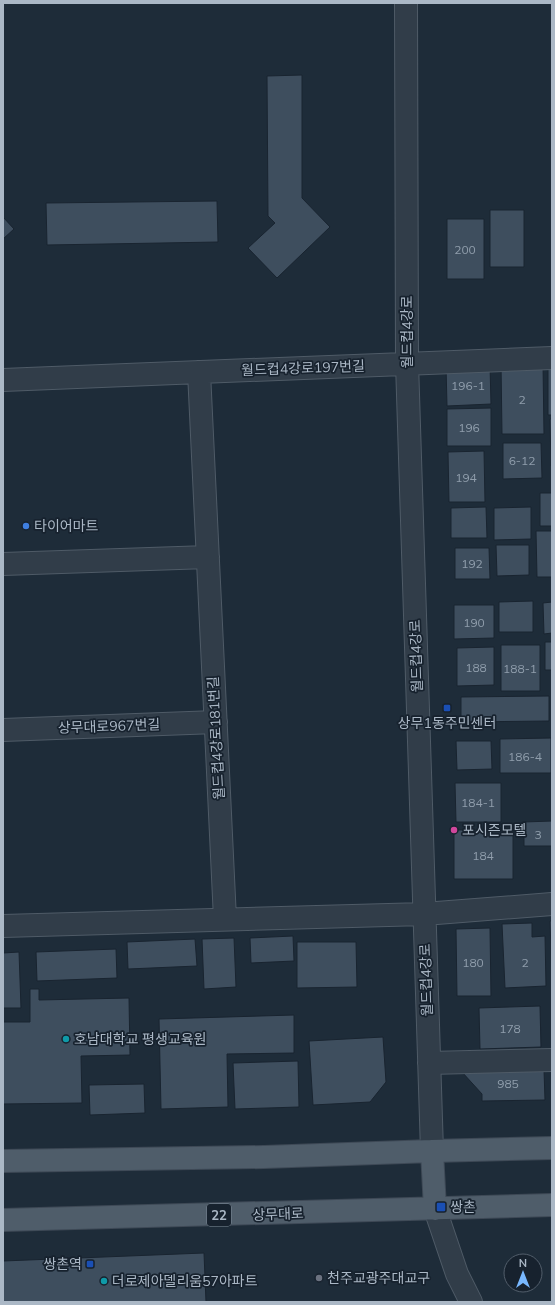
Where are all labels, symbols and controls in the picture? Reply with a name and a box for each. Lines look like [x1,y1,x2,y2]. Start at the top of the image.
house number: 200 [454,242,476,257]
street label: 월드컵4강로 [398,295,416,368]
street label: 월드컵4강로197번길 [241,357,365,379]
house number: 196-1 [451,378,485,393]
house number: 2 [518,392,526,407]
house number: 196 [458,420,480,435]
house number: 6-12 [509,453,535,468]
house number: 194 [455,470,477,485]
place label: 타이어마트 [34,517,99,535]
marker: 타이어마트 [21,521,31,531]
house number: 192 [461,556,483,571]
house number: 190 [463,615,485,630]
street label: 월드컵4강로 [406,619,426,693]
house number: 188 [465,660,487,675]
house number: 188-1 [503,661,537,676]
street label: 월드컵4강로181번길 [204,676,228,800]
marker: 상무1동주민센터 [442,703,452,713]
place label: 상무1동주민센터 [398,714,496,732]
street label: 상무대로967번길 [57,715,161,737]
house number: 186-4 [508,749,542,764]
house number: 184-1 [461,795,495,810]
place label: 포시즌모텔 [462,821,526,839]
marker: 포시즌모텔 [449,825,459,835]
house number: 3 [534,827,542,842]
house number: 184 [472,848,494,863]
street label: 월드컵4강로 [416,943,436,1017]
house number: 180 [462,955,484,970]
house number: 2 [521,955,529,970]
house number: 178 [499,1021,521,1036]
place label: 호남대학교 평생교육원 [74,1030,206,1048]
marker: 호남대학교 평생교육원 [61,1034,71,1044]
house number: 985 [497,1076,519,1091]
place label: 쌍촌 [450,1198,476,1216]
marker: 쌍촌 [435,1201,447,1213]
road number: 22 [207,1204,231,1226]
street label: 상무대로 [252,1204,304,1224]
north arrow [503,1253,543,1293]
place label: 쌍촌역 [43,1255,82,1273]
text: N [519,1256,527,1270]
marker: 쌍촌역 [85,1259,95,1269]
place label: 천주교광주대교구 [327,1269,430,1287]
place label: 더로제아델리움57아파트 [112,1272,258,1290]
marker: 천주교광주대교구 [314,1273,324,1283]
marker: 더로제아델리움57아파트 [99,1276,109,1286]

